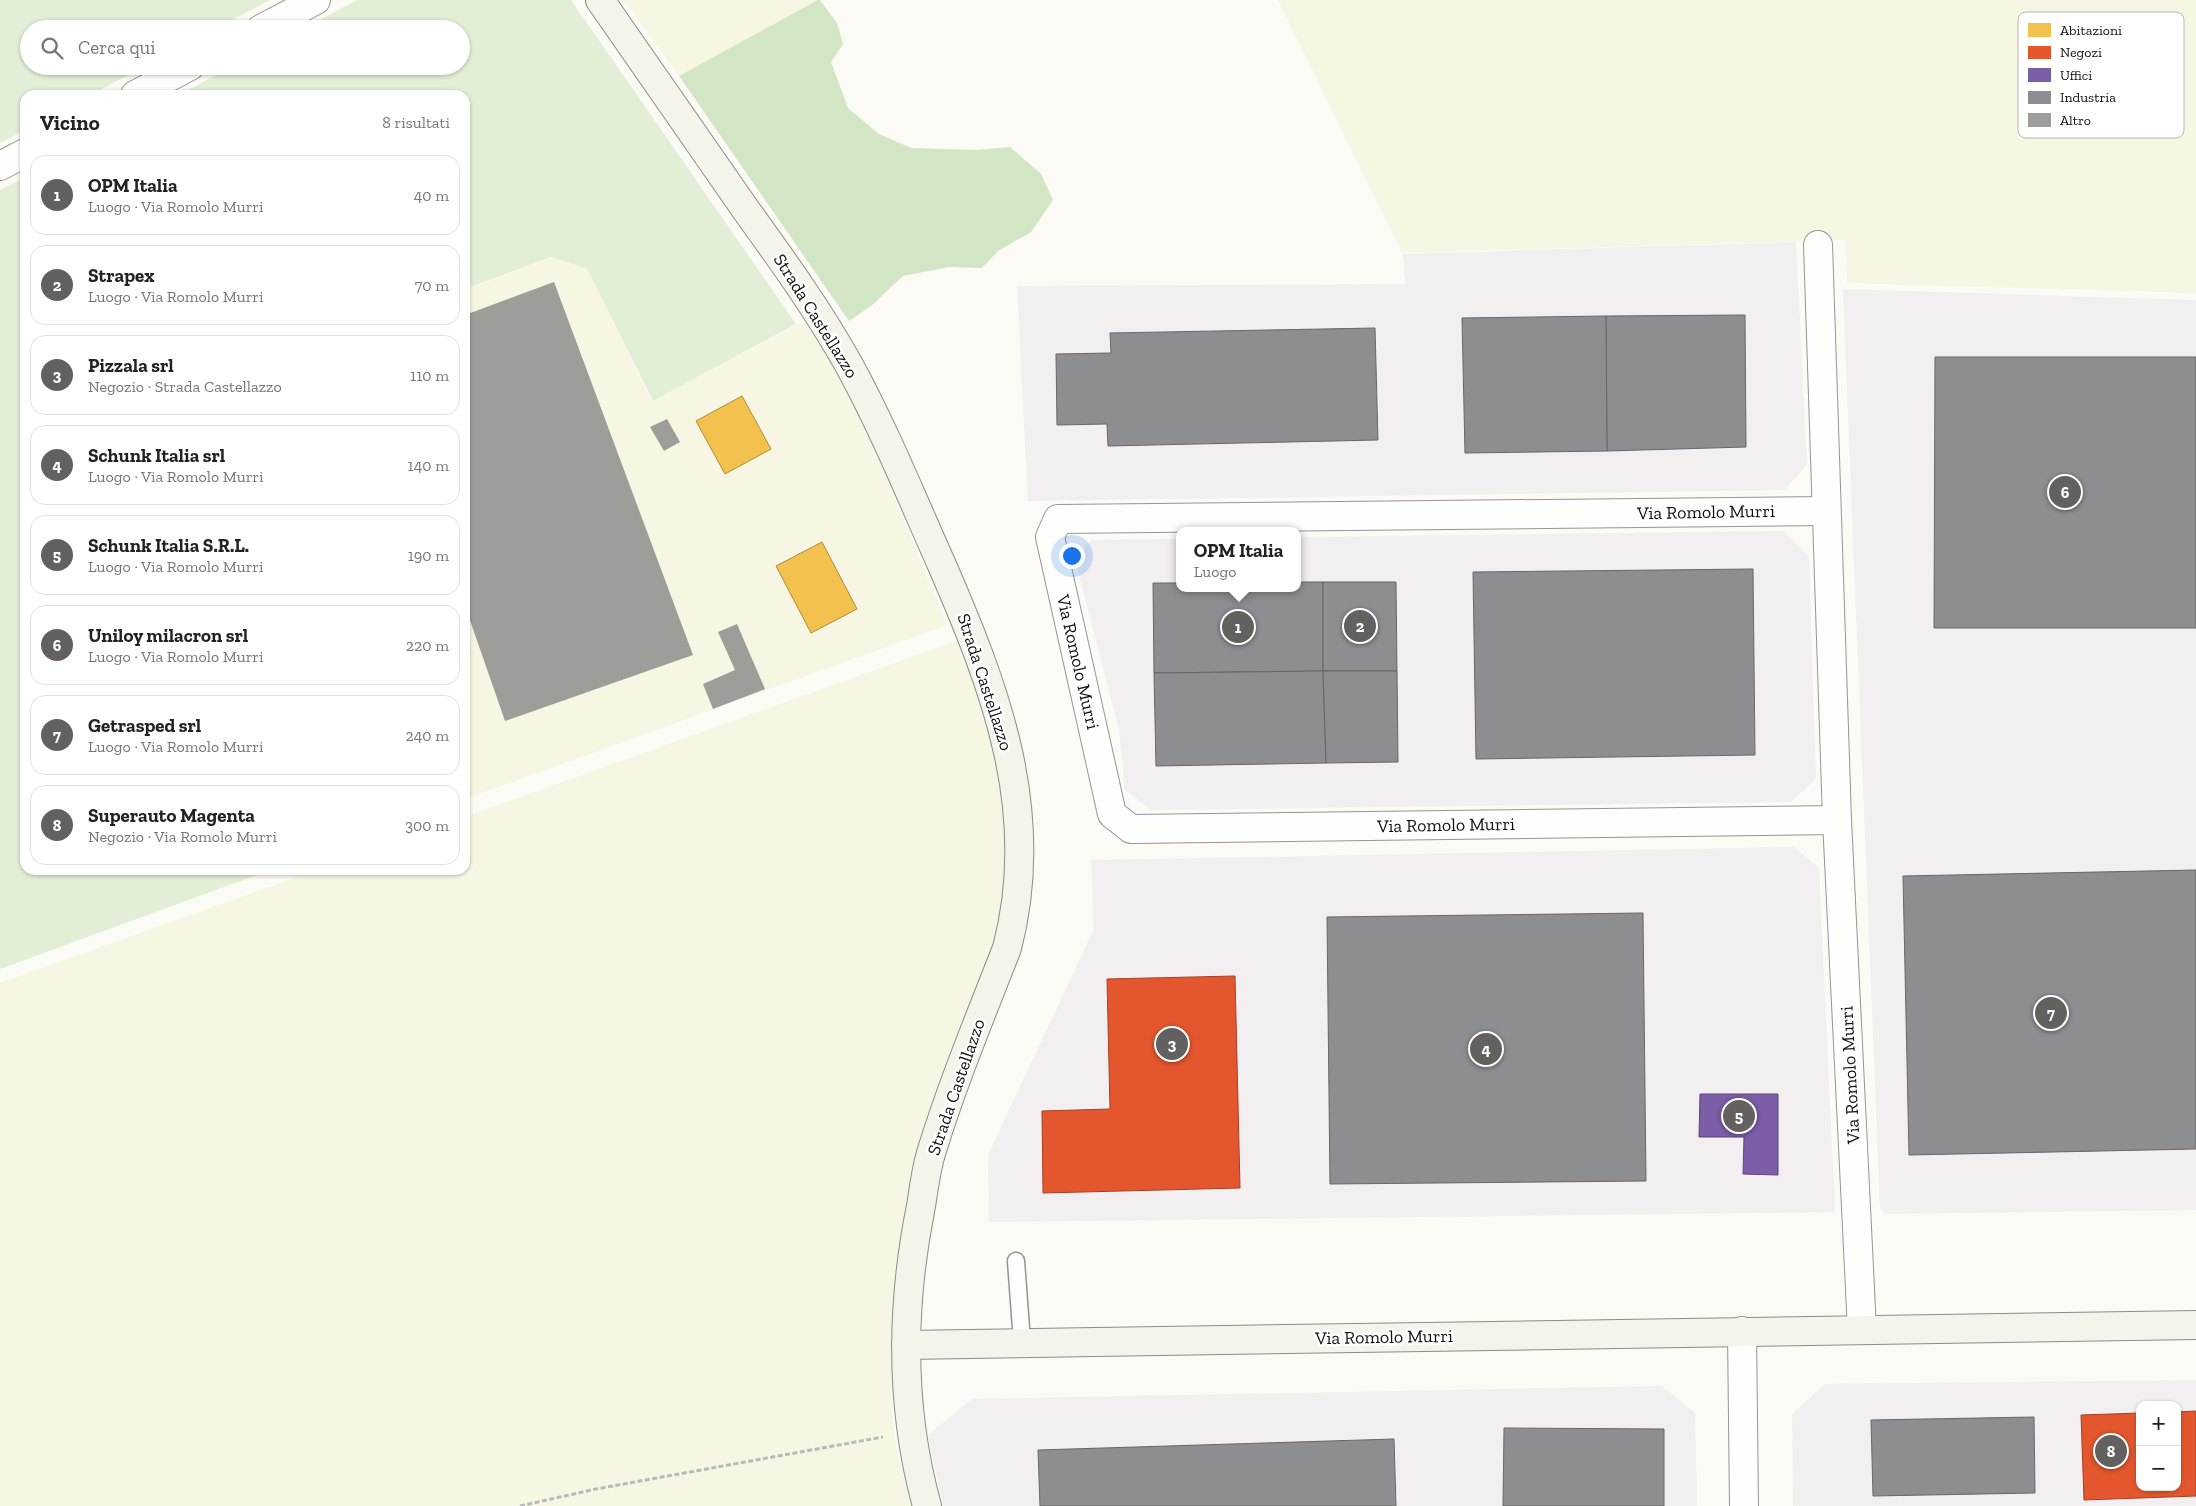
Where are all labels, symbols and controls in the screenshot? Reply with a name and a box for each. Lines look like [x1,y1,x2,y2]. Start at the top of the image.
legend [2018,12,2184,138]
search box [20,20,470,75]
text: Abitazioni [2060,22,2122,39]
icon: search [38,34,66,62]
text: Cerca qui [78,36,156,59]
text: Negozi [2060,44,2102,61]
text: Uffici [2060,67,2092,84]
text: Industria [2060,89,2116,106]
text: Vicino [40,110,100,135]
text: Altro [2060,112,2091,129]
text: 8 risultati [382,113,450,132]
text: OPM Italia [88,174,178,197]
text: 1 [54,186,60,205]
text: 40 m [414,186,449,205]
text: Luogo · Via Romolo Murri [88,197,264,216]
street label: Strada Castellazzo [769,250,863,382]
text: Strapex [88,264,154,287]
text: 2 [53,276,61,295]
text: 70 m [415,276,449,295]
text: Luogo · Via Romolo Murri [88,287,264,306]
text: Pizzala srl [88,354,174,377]
text: 3 [53,366,61,385]
text: 110 m [410,366,449,385]
text: Negozio · Strada Castellazzo [88,377,282,396]
text: Schunk Italia srl [88,444,225,467]
text: 4 [52,456,62,475]
text: 140 m [408,456,449,475]
text: Luogo · Via Romolo Murri [88,467,264,486]
pin: 6 [2049,473,2081,511]
street label: Via Romolo Murri [1636,500,1775,524]
popup [1176,527,1301,592]
text: Schunk Italia S.R.L. [88,534,249,557]
text: OPM Italia [1194,539,1283,562]
your location [1059,543,1085,569]
text: 5 [53,546,61,565]
text: 190 m [408,546,449,565]
text: Luogo · Via Romolo Murri [88,557,264,576]
text: Luogo [1194,562,1236,581]
street label: Via Romolo Murri [1052,591,1104,732]
pin: 2 [1344,607,1376,645]
pin: 1 [1222,608,1254,646]
street label: Strada Castellazzo [952,611,1018,753]
text: Uniloy milacron srl [88,624,248,647]
text: 6 [53,636,61,655]
text: 220 m [406,636,449,655]
text: Luogo · Via Romolo Murri [88,647,264,666]
text: Getrasped srl [88,714,201,737]
text: 7 [53,726,61,745]
text: 240 m [405,726,449,745]
text: Luogo · Via Romolo Murri [88,737,264,756]
text: Superauto Magenta [88,804,255,827]
street label: Via Romolo Murri [1376,813,1515,837]
text: 8 [53,816,61,835]
text: 300 m [405,816,449,835]
text: Negozio · Via Romolo Murri [88,827,277,846]
pin: 7 [2035,994,2067,1032]
street label: Via Romolo Murri [1835,1006,1865,1145]
street label: Strada Castellazzo [922,1016,990,1158]
pin: 3 [1156,1025,1188,1063]
pin: 4 [1470,1030,1502,1068]
pin: 5 [1723,1097,1755,1135]
street label: Via Romolo Murri [1314,1325,1453,1349]
map controls [2136,1401,2181,1491]
button: + [2136,1401,2181,1446]
pin: 8 [2095,1432,2127,1470]
button: − [2136,1446,2181,1491]

